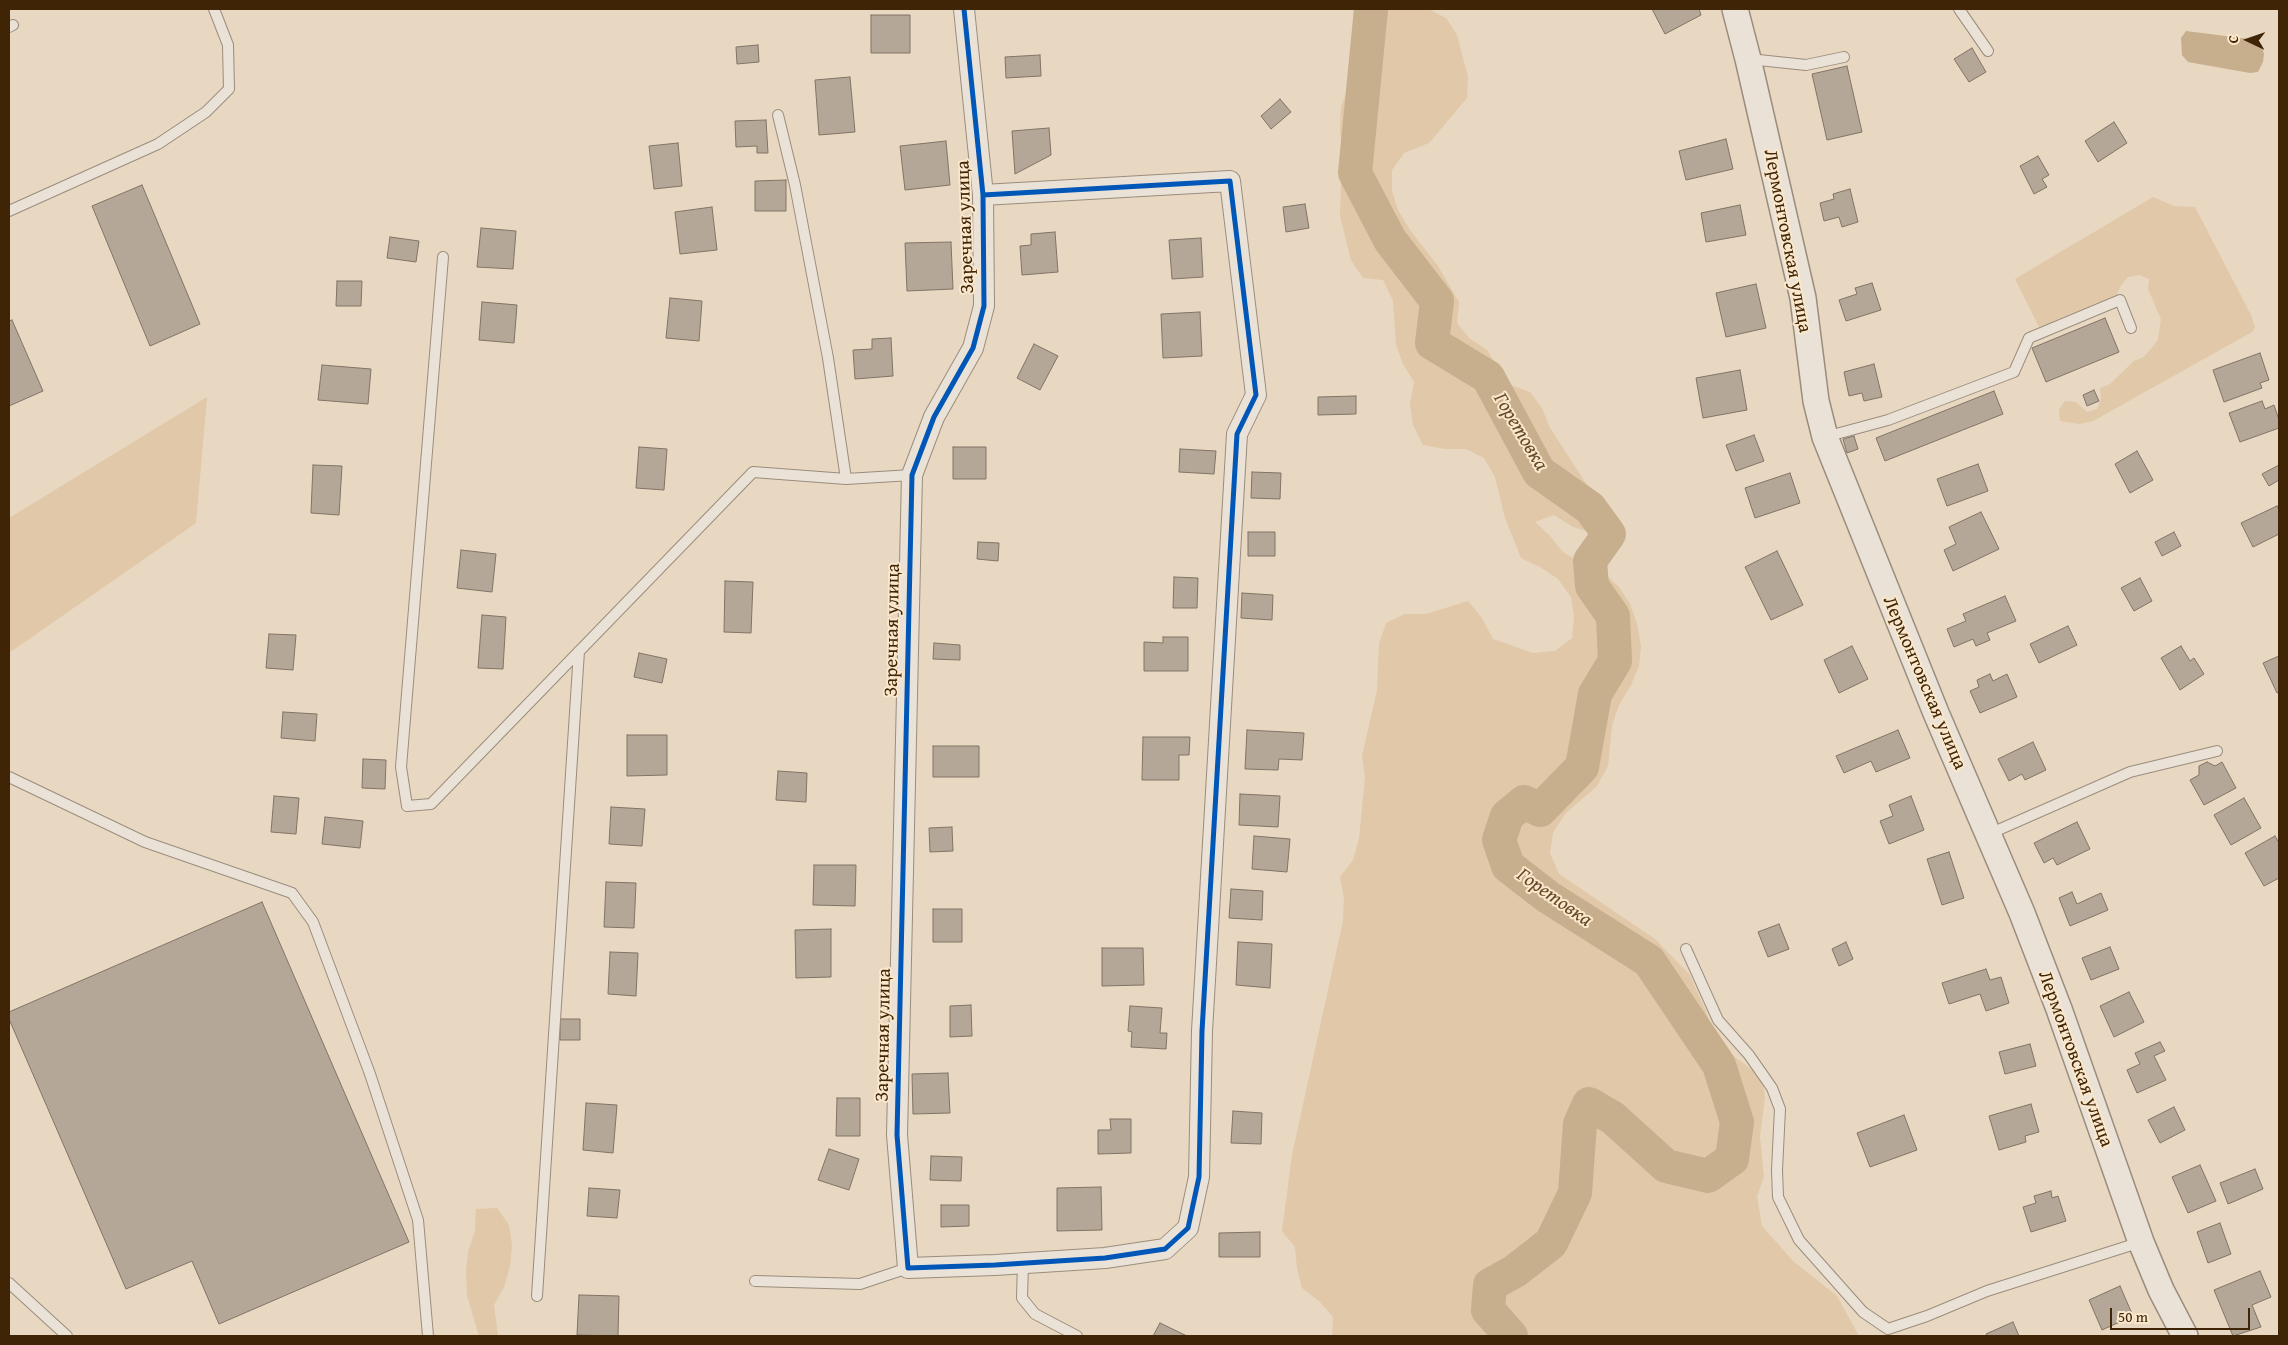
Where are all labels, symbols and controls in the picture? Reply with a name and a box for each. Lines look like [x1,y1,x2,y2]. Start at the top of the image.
north arrow [2223,15,2273,65]
text: С [2223,35,2243,44]
street label: Лермонтовская улица [1758,147,1816,335]
street label: Заречная улица [952,160,980,294]
water label: Горетовка [1487,389,1553,475]
street label: Заречная улица [880,563,906,697]
street label: Лермонтовская улица [1877,593,1971,773]
water label: Горетовка [1512,863,1596,933]
street label: Заречная улица [871,968,897,1102]
street label: Лермонтовская улица [2032,968,2118,1150]
scale bar [2113,1298,2253,1330]
text: 50 m [2118,1306,2148,1327]

